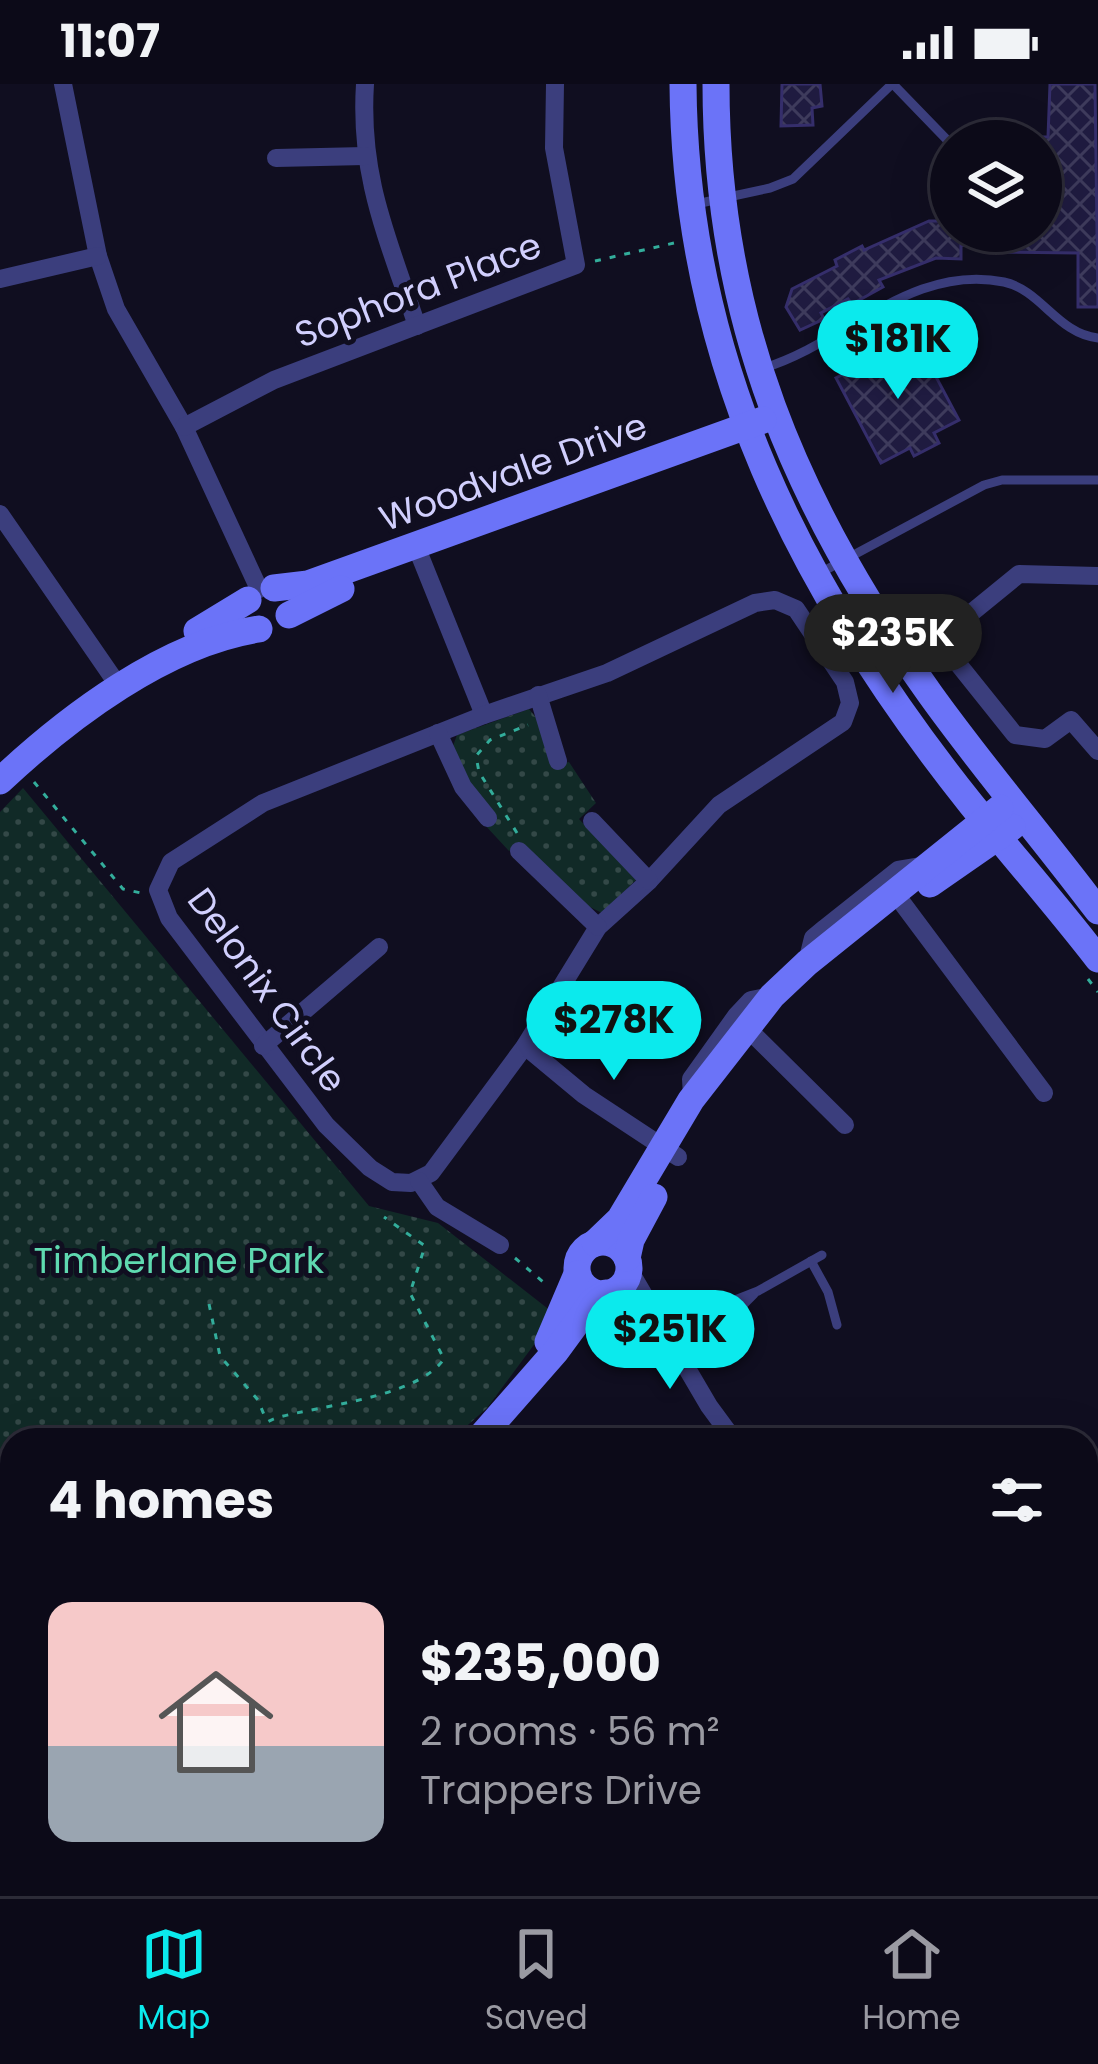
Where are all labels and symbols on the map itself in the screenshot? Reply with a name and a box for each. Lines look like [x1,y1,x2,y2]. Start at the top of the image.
street label: Sophora Place [287,220,549,360]
pin: $181K [814,300,982,402]
street label: Woodvale Drive [372,400,654,544]
pin: $235K [809,594,977,696]
street label: Delonix Circle [175,877,359,1103]
pin: $278K [530,981,698,1083]
park label: Timberlane Park [34,1235,325,1286]
pin: $251K [586,1290,754,1392]

